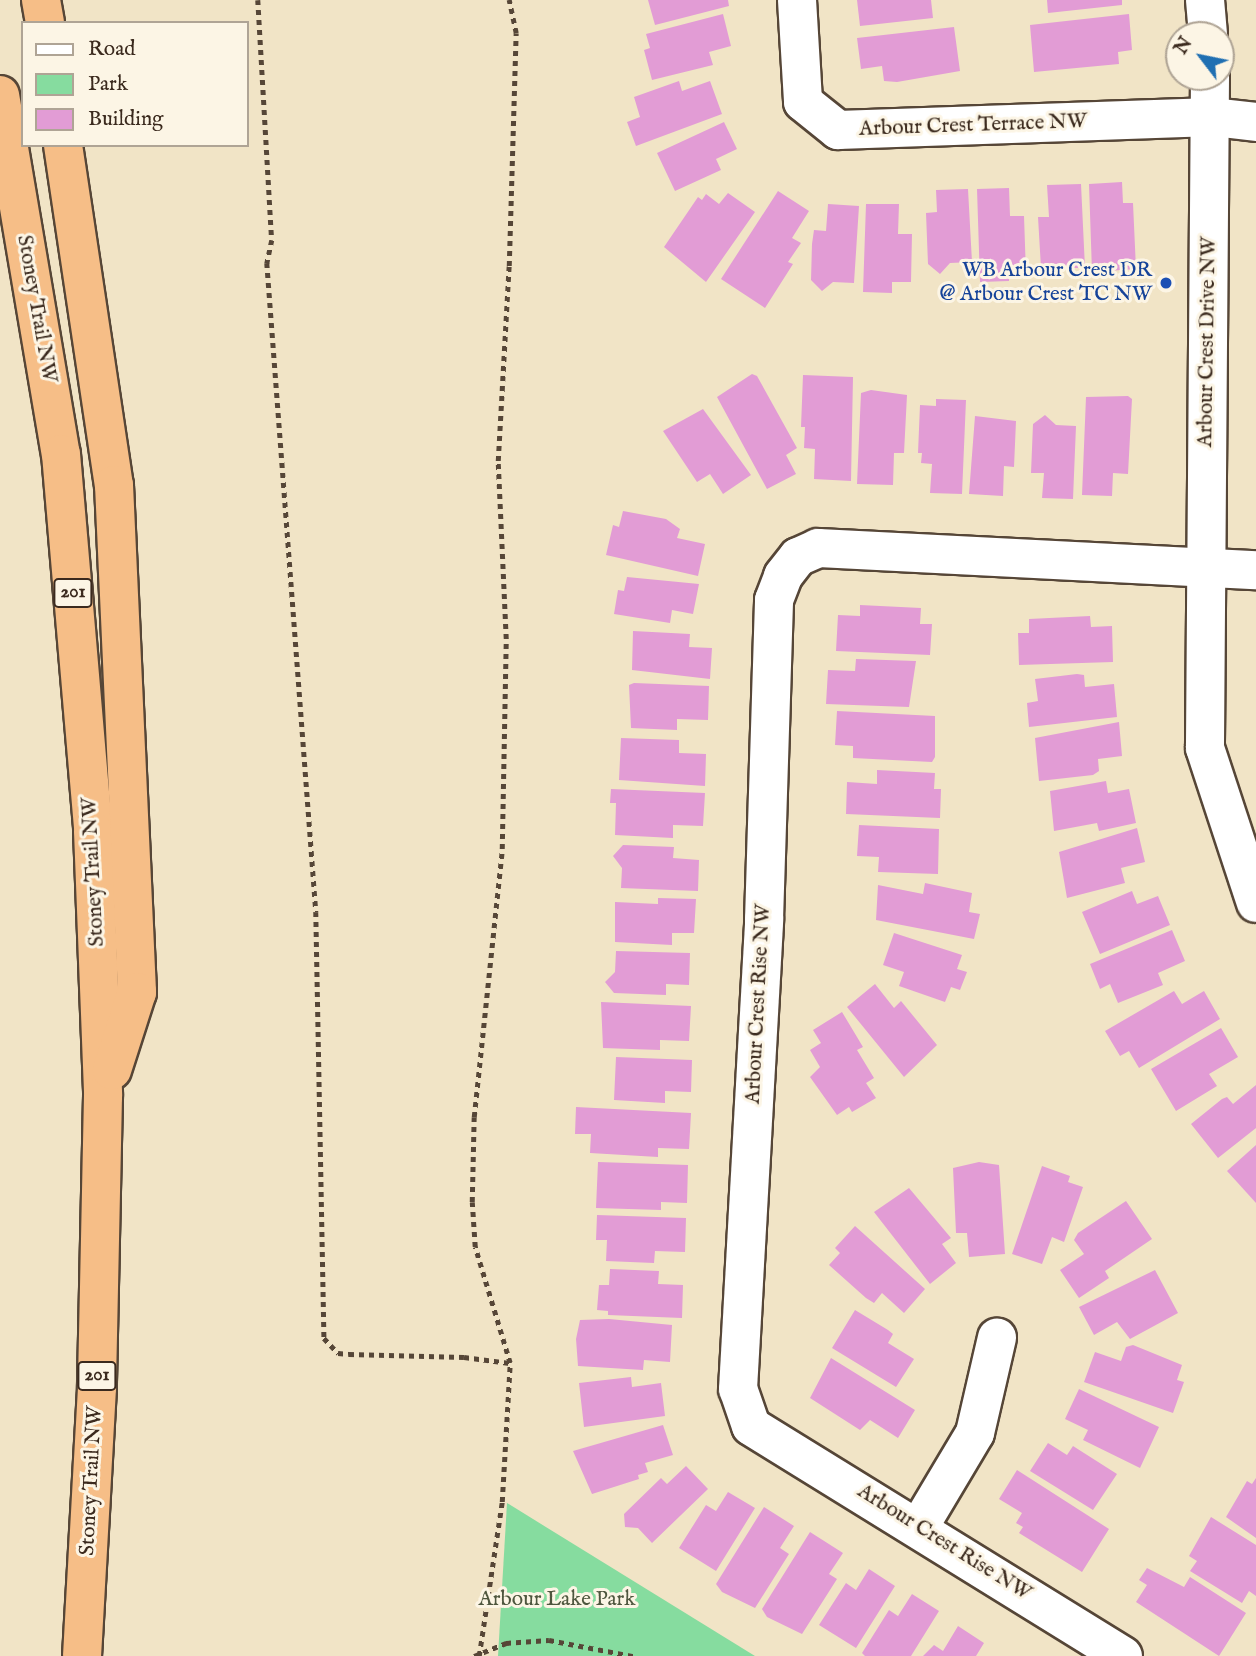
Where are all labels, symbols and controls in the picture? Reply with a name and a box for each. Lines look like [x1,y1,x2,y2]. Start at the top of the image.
legend [21,21,248,147]
north arrow [1165,21,1235,91]
text: N [1169,33,1198,59]
text: Road [88,36,135,63]
text: Park [88,71,128,98]
text: Building [88,106,163,133]
street label: Arbour Crest Terrace NW [859,109,1087,143]
street label: Stoney Trail NW [11,233,61,385]
street label: Arbour Crest Drive NW [1194,236,1222,448]
place label: WB Arbour Crest DR @ Arbour Crest TC NW [940,258,1152,308]
marker: WB Arbour Crest DR @ Arbour Crest TC NW [1158,275,1174,291]
road number: 201 [52,578,94,608]
street label: Stoney Trail NW [78,797,110,947]
street label: Arbour Crest Rise NW [741,903,777,1105]
road number: 201 [76,1360,118,1392]
street label: Stoney Trail NW [76,1406,108,1556]
street label: Arbour Crest Rise NW [852,1479,1036,1607]
park label: Arbour Lake Park [479,1587,635,1613]

